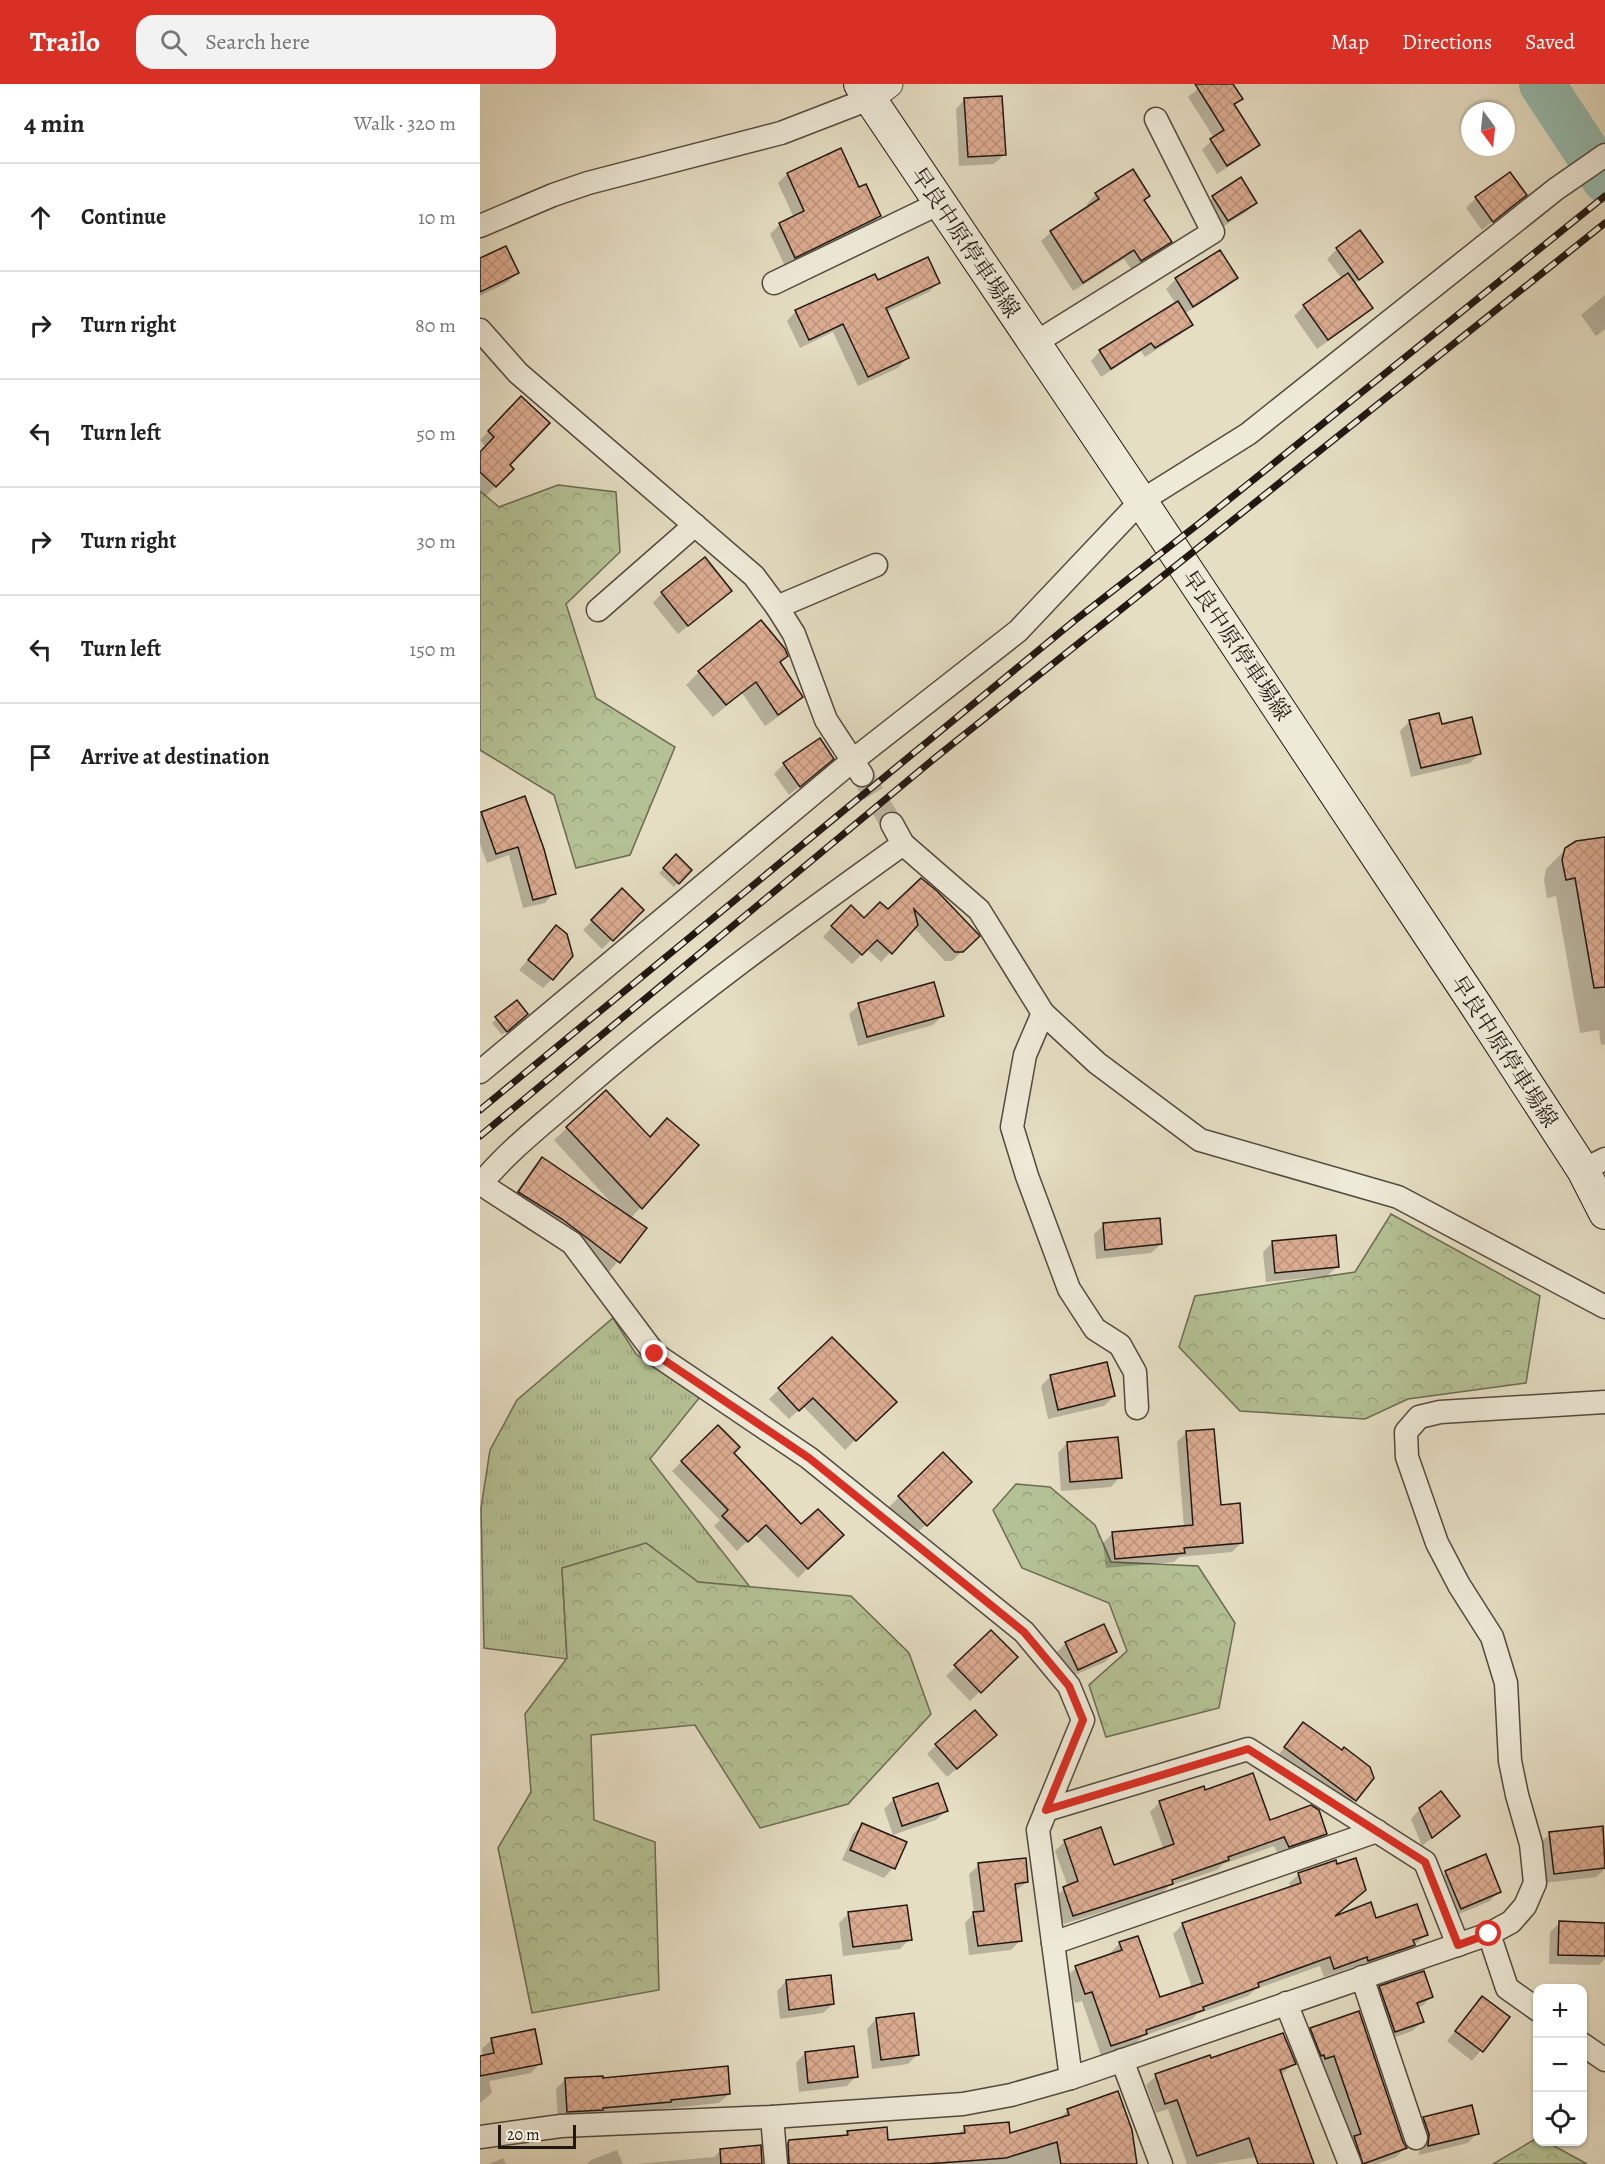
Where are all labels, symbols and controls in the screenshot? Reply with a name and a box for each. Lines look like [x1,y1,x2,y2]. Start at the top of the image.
search box [136,15,556,69]
text: Trailo [30,23,100,61]
icon: search [157,26,190,59]
text: Search here [205,27,310,57]
text: Map [1331,28,1369,56]
text: Directions [1402,28,1492,56]
text: Saved [1525,28,1575,56]
north arrow [1461,102,1515,156]
text: 4 min [24,106,85,141]
text: Walk · 320 m [354,110,456,137]
street label: 早良中原停車場線 [904,161,1027,324]
icon: ahead [24,201,57,234]
text: Continue [81,202,166,232]
text: 10 m [418,204,456,231]
icon: right [24,309,57,342]
text: Turn right [81,310,177,340]
text: 80 m [415,312,456,339]
icon: left [24,417,57,450]
text: Turn left [81,418,161,448]
text: 50 m [416,420,456,447]
icon: right [24,525,57,558]
text: Turn right [81,526,177,556]
text: 30 m [416,528,456,555]
street label: 早良中原停車場線 [1175,564,1298,727]
icon: left [24,633,57,666]
text: Turn left [81,634,161,664]
text: 150 m [409,636,456,663]
icon: arrive [24,741,57,774]
text: Arrive at destination [81,742,270,772]
street label: 早良中原停車場線 [1444,970,1565,1134]
route end [641,1340,667,1366]
route start [1475,1920,1501,1946]
map controls [1533,1984,1587,2146]
button: + [1533,1984,1587,2038]
button: − [1533,2038,1587,2092]
button: locate [1533,2092,1587,2146]
scale bar [498,2122,576,2150]
text: 20 m [507,2124,540,2146]

